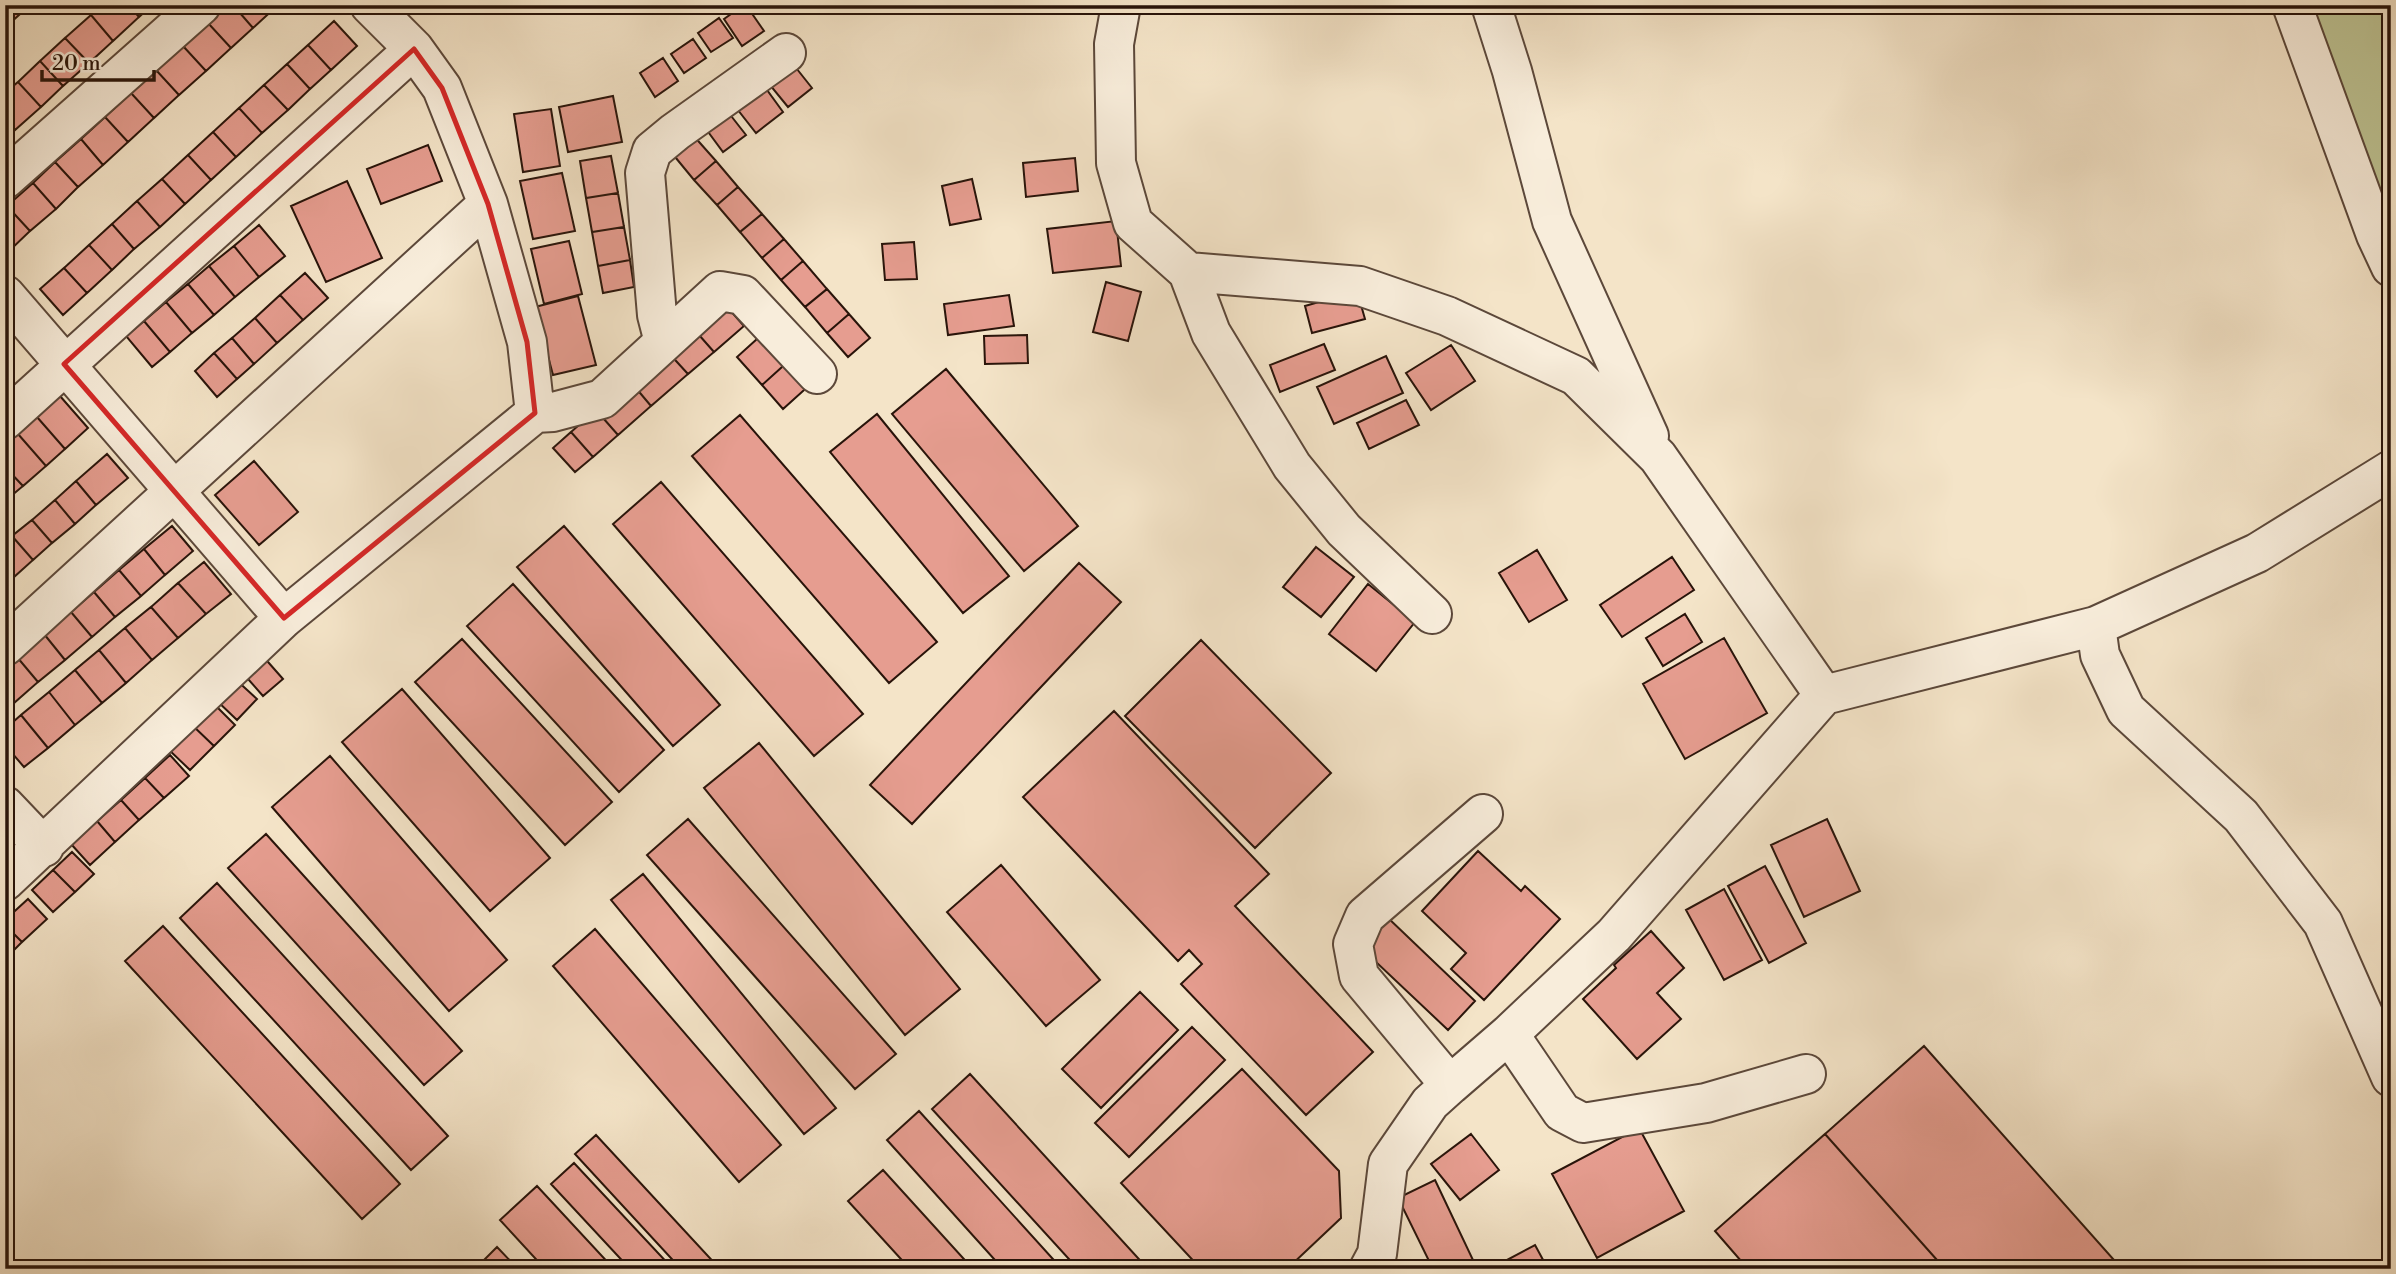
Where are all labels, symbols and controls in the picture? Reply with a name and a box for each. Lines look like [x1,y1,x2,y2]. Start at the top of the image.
scale bar [42,38,154,82]
text: 20 m [52,51,101,77]

